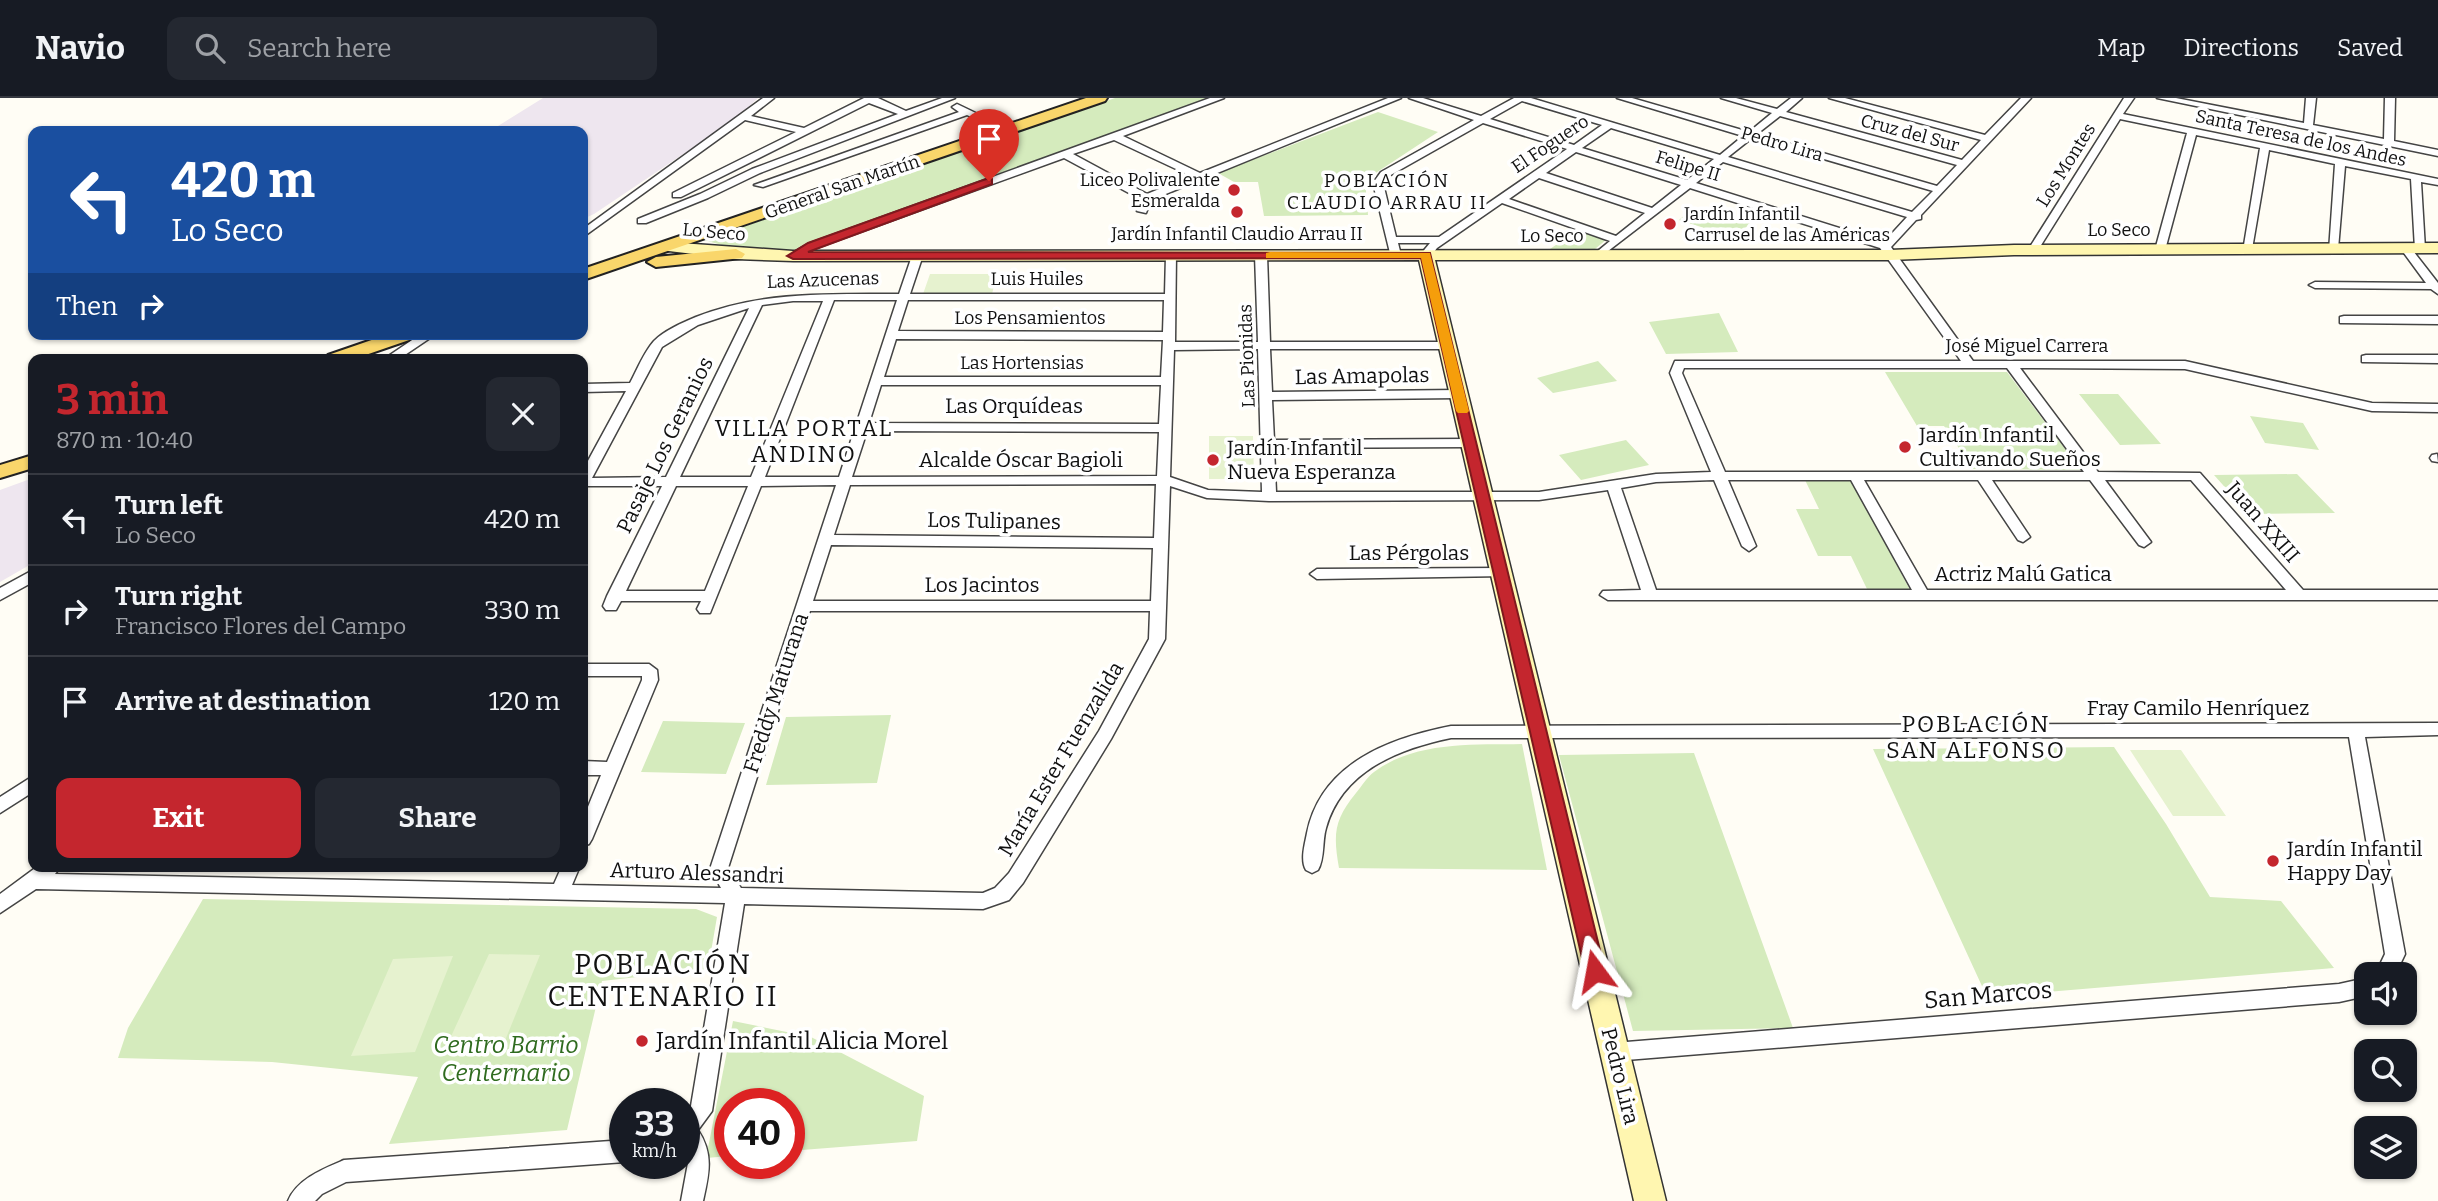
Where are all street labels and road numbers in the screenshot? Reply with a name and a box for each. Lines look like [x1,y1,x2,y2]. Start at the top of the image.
street label: Santa Teresa de los Andes [2194,105,2408,171]
street label: Cruz del Sur [1858,109,1962,157]
street label: El Foguero [1507,110,1593,178]
street label: Los Montes [2032,119,2100,211]
street label: Pedro Lira [1738,122,1826,166]
street label: Felipe II [1653,146,1723,186]
street label: General San Martín [762,150,923,224]
street label: Lo Seco [681,218,747,246]
street label: Lo Seco [2087,219,2151,241]
street label: Lo Seco [1520,225,1584,247]
street label: Las Azucenas [766,267,880,293]
street label: Luis Huiles [991,268,1083,290]
street label: Las Pionidas [1234,304,1260,408]
street label: Los Pensamientos [954,307,1106,329]
street label: José Miguel Carrera [1945,335,2109,357]
street label: Las Hortensias [960,352,1084,374]
street label: Pasaje Los Geranios [611,353,719,537]
street label: Las Amapolas [1294,362,1430,390]
street label: Las Orquídeas [945,393,1083,419]
street label: Alcalde Óscar Bagioli [919,447,1123,473]
street label: Juan XXIII [2220,475,2305,568]
street label: Los Tulipanes [927,507,1061,535]
street label: Las Pérgolas [1349,540,1469,566]
street label: Actriz Malú Gatica [1934,561,2112,587]
street label: Los Jacintos [924,572,1040,598]
street label: Freddy Maturana [738,609,814,776]
street label: María Ester Fuenzalida [993,657,1130,861]
street label: Fray Camilo Henríquez [2087,695,2309,721]
street label: Arturo Alessandri [610,857,784,889]
street label: San Marcos [1923,975,2053,1015]
street label: Pedro Lira [1595,1025,1645,1128]

